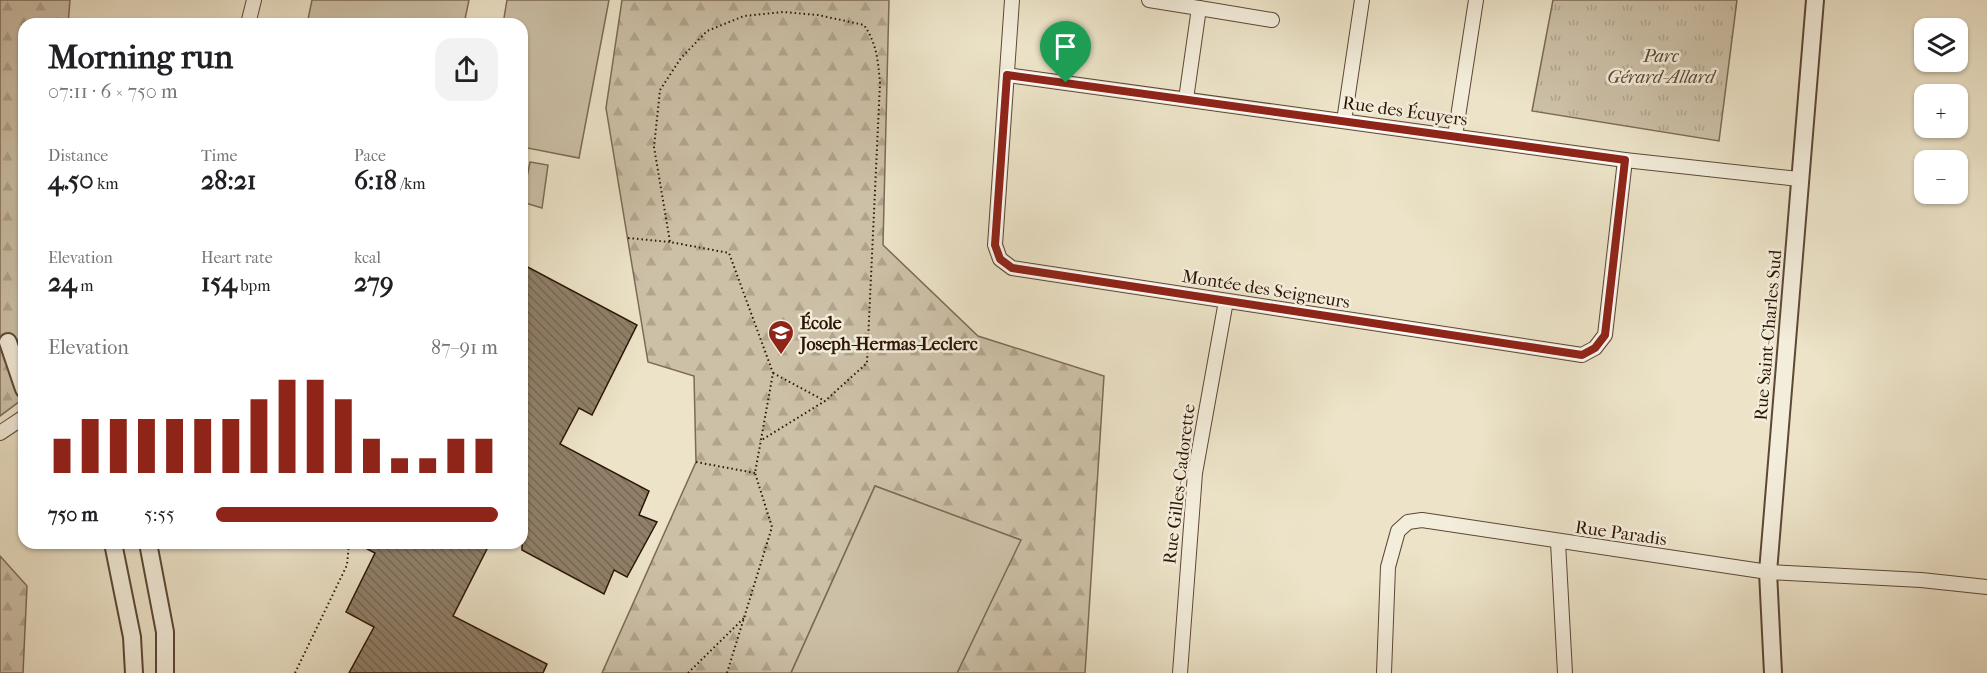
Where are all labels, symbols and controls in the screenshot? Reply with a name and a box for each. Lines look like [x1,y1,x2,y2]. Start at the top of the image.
map controls [1914,18,1968,204]
button: layers [1914,18,1968,72]
pin [1040,21,1091,83]
icon: arrive [1049,30,1082,63]
text: Morning run [48,38,233,77]
button: share [435,38,498,101]
park label: Parc Gérard-Allard [1607,46,1718,88]
text: 07:11 · 6 × 750 m [48,80,178,103]
button: + [1914,84,1968,138]
street label: Rue des Écuyers [1341,91,1469,131]
text: Distance [48,146,108,165]
text: Time [201,146,237,165]
text: Pace [354,146,386,165]
button: − [1914,150,1968,204]
text: 4.50 [48,165,94,196]
text: 28:21 [201,165,256,196]
text: 6:18 [354,165,397,196]
text: km [94,174,118,193]
text: /km [397,174,426,193]
text: Elevation [48,248,113,267]
text: Heart rate [201,248,273,267]
text: kcal [354,248,381,267]
street label: Rue Saint-Charles Sud [1751,249,1786,421]
street label: Montée des Seigneurs [1180,266,1352,313]
text: 24 [48,267,77,298]
text: 154 [201,267,237,298]
text: 279 [354,267,394,298]
text: m [77,276,93,295]
text: bpm [237,276,270,295]
place label: École Joseph-Hermas-Leclerc [798,311,978,355]
school or university icon: École Joseph-Hermas-Leclerc [766,318,796,356]
text: Elevation [48,336,129,359]
text: 87–91 m [431,336,498,359]
street label: Rue Gilles-Cadorette [1159,403,1200,565]
text: 750 m [48,503,98,526]
text: 5:55 [144,503,175,526]
street label: Rue Paradis [1574,517,1668,550]

